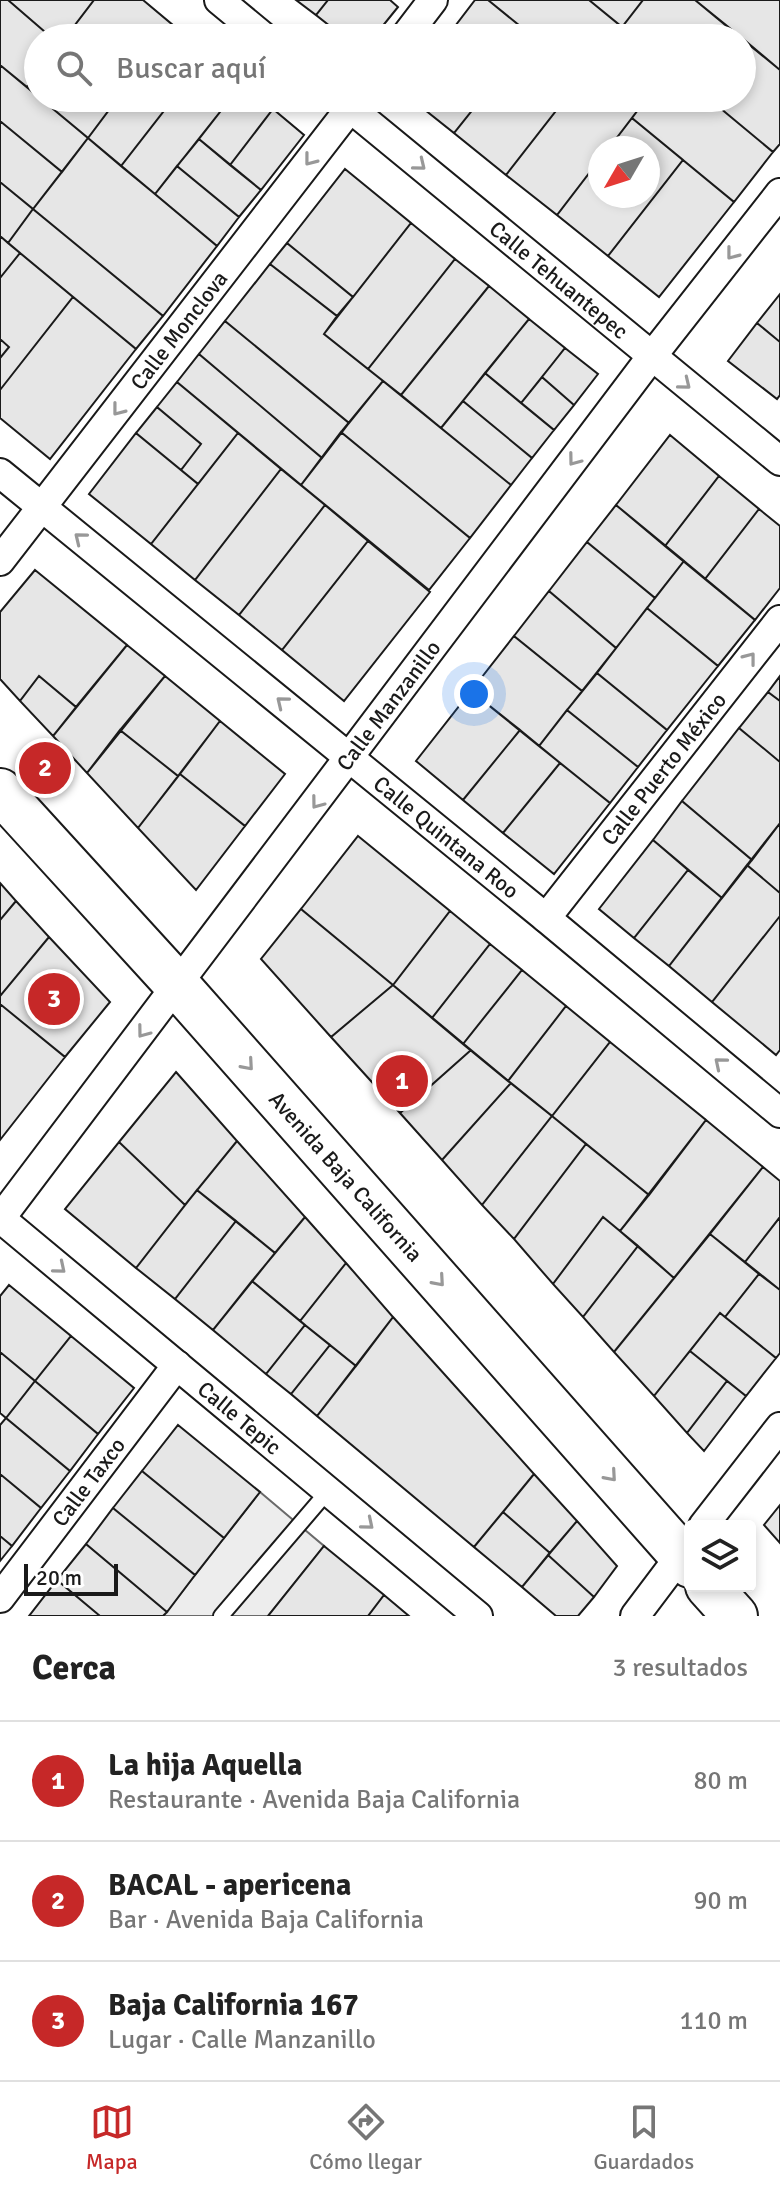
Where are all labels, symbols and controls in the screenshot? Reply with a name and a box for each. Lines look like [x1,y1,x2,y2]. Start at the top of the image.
search box [24,24,756,112]
icon: search [52,46,96,90]
text: Buscar aquí [116,50,266,87]
north arrow [588,136,660,208]
one-way arrow [306,151,320,166]
one-way arrow [411,155,425,170]
street label: Calle Tehuantepec [484,215,634,344]
one-way arrow [727,245,742,259]
street label: Calle Monclova [124,265,233,395]
one-way arrow [676,374,691,389]
one-way arrow [113,402,127,416]
one-way arrow [569,452,583,466]
one-way arrow [74,533,89,547]
street label: Calle Manzanillo [330,635,446,776]
one-way arrow [740,653,755,667]
your location [454,674,494,714]
street label: Calle Puerto México [595,687,732,850]
one-way arrow [277,697,291,712]
pin: 2 [19,738,71,798]
street label: Calle Quintana Roo [368,770,525,904]
one-way arrow [312,794,326,808]
pin: 3 [28,969,80,1029]
one-way arrow [138,1023,152,1038]
pin: 1 [376,1051,428,1111]
one-way arrow [238,1056,253,1071]
one-way arrow [715,1058,729,1073]
street label: Avenida Baja California [264,1085,429,1267]
one-way arrow [51,1258,65,1273]
one-way arrow [429,1271,443,1286]
street label: Calle Tepic [192,1375,287,1460]
street label: Calle Taxco [46,1432,131,1531]
one-way arrow [601,1466,616,1481]
one-way arrow [358,1514,373,1528]
map controls [684,1520,756,1592]
button: layers [684,1520,756,1592]
scale bar [24,1560,118,1596]
text: 20 m [36,1564,82,1591]
text: Cerca [32,1647,116,1689]
text: 3 resultados [612,1652,748,1684]
text: La hija Aquella [108,1747,302,1784]
text: 1 [51,1765,65,1797]
text: 80 m [693,1765,748,1797]
text: Restaurante · Avenida Baja California [108,1784,520,1816]
text: BACAL - apericena [108,1867,351,1904]
text: 2 [51,1885,65,1917]
text: 90 m [693,1885,748,1917]
text: Bar · Avenida Baja California [108,1904,424,1936]
text: Baja California 167 [108,1987,359,2024]
text: 3 [51,2005,65,2037]
text: 110 m [679,2005,748,2037]
text: Lugar · Calle Manzanillo [108,2024,376,2056]
tab: Mapa [86,2100,138,2175]
tab: Cómo llegar [309,2100,422,2175]
tab: Guardados [593,2100,694,2175]

